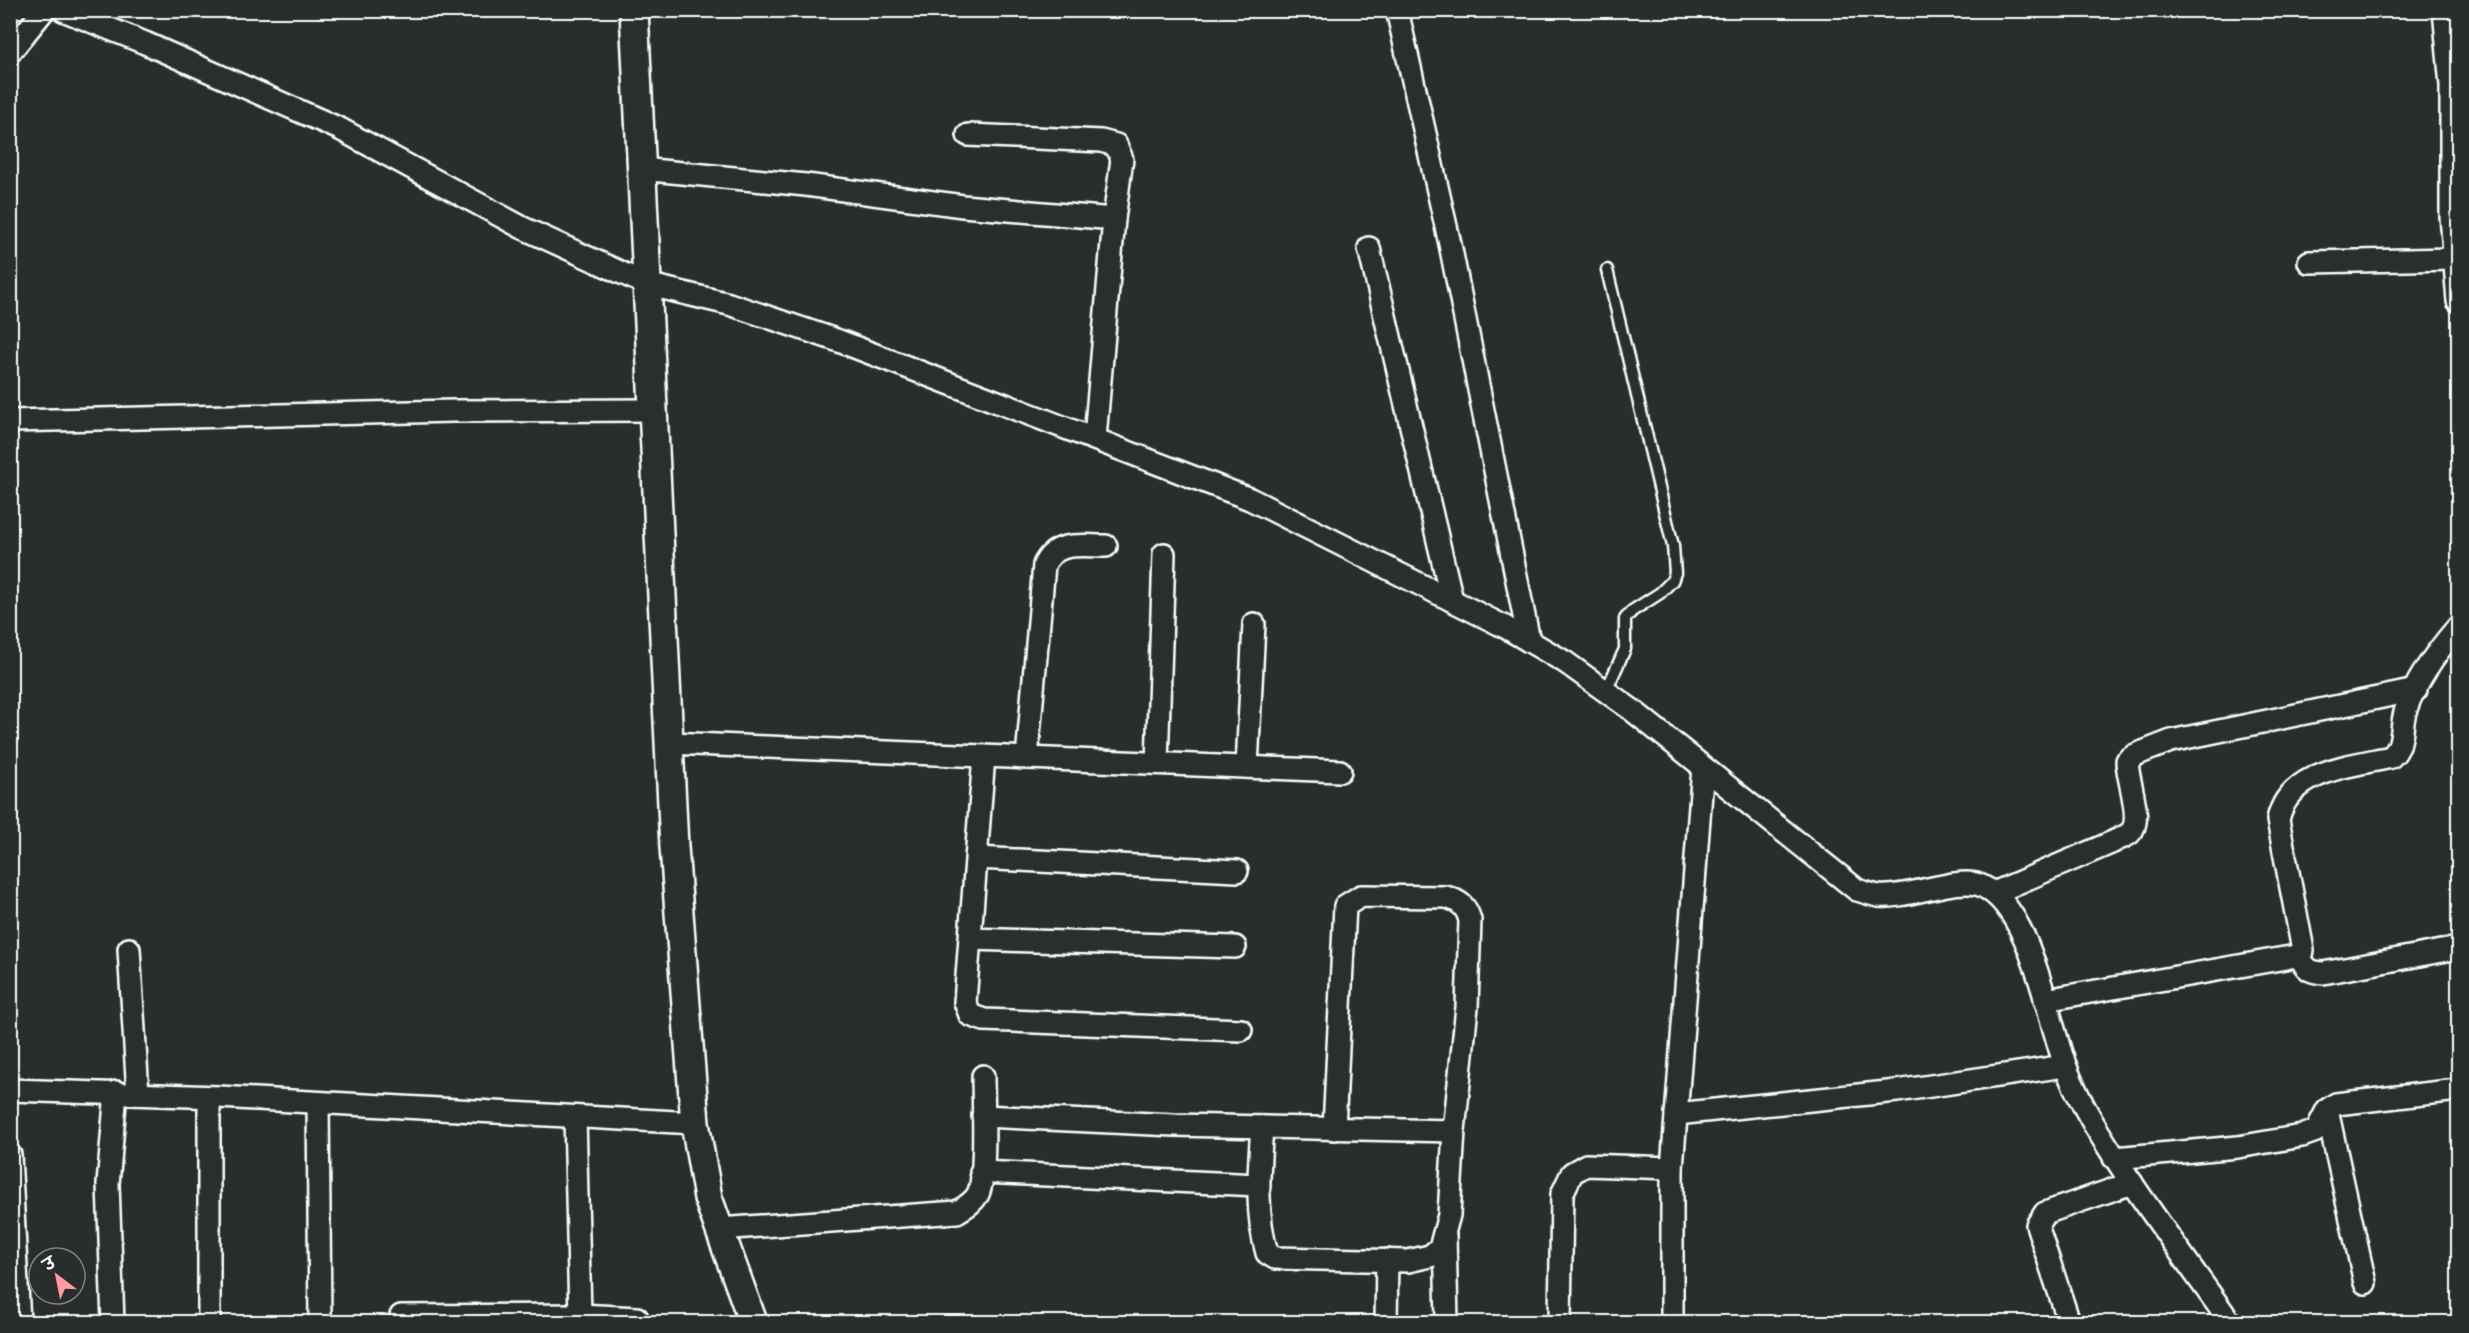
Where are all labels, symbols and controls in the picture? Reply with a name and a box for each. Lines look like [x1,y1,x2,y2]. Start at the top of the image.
north arrow [27,1246,87,1306]
text: उ [38,1251,60,1276]

